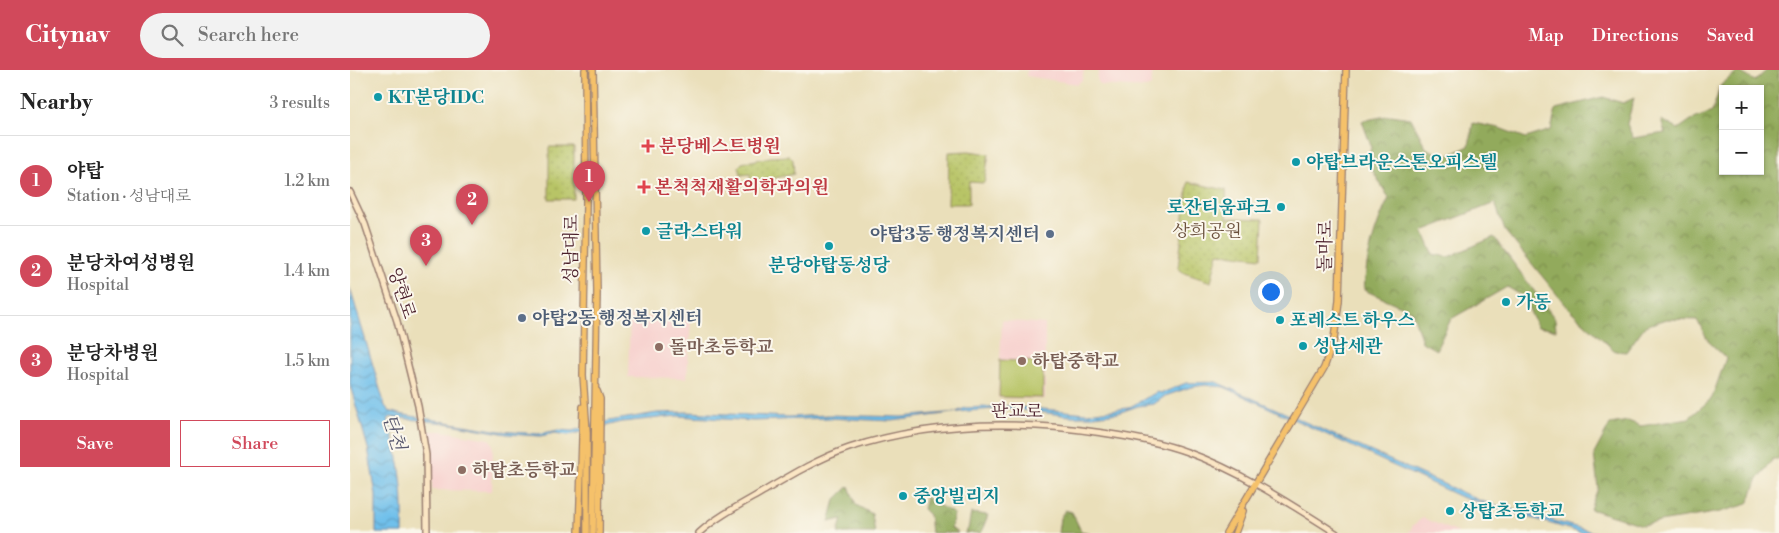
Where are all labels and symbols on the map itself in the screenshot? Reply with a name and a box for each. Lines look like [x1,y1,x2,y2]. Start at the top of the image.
place label: KT분당IDC [388,86,484,109]
marker: KT분당IDC [372,91,384,103]
place label: 분당베스트병원 [659,135,781,158]
marker: 분당베스트병원 [641,139,655,153]
place label: 야탑브라운스톤오피스텔 [1306,151,1497,174]
marker: 야탑브라운스톤오피스텔 [1290,156,1302,168]
pin: 1 [573,161,605,202]
place label: 본척척재활의학과의원 [655,176,829,199]
marker: 본척척재활의학과의원 [637,180,651,194]
pin: 2 [456,184,488,225]
place label: 로잔티움파크 [1167,196,1272,219]
marker: 로잔티움파크 [1275,201,1287,213]
street label: 성남대로 [559,214,584,284]
place label: 글라스타워 [656,220,743,243]
park label: 상희공원 [1172,220,1242,243]
street label: 돌마로 [1314,220,1337,272]
place label: 야탑3동 행정복지센터 [870,223,1040,246]
pin: 3 [410,225,442,266]
marker: 글라스타워 [640,225,652,237]
marker: 야탑3동 행정복지센터 [1044,228,1056,240]
marker: 분당야탑동성당 [823,240,835,252]
place label: 분당야탑동성당 [768,254,890,277]
street label: 양현로 [383,265,421,322]
your location [1258,279,1284,305]
place label: 가동 [1516,291,1551,314]
marker: 가동 [1500,296,1512,308]
place label: 야탑2동 행정복지센터 [532,307,703,330]
place label: 포레스트 하우스 [1290,309,1415,332]
marker: 야탑2동 행정복지센터 [516,312,528,324]
marker: 포레스트 하우스 [1274,314,1286,326]
place label: 성남세관 [1313,335,1383,358]
place label: 돌마초등학교 [669,336,774,359]
marker: 성남세관 [1297,340,1309,352]
marker: 돌마초등학교 [653,341,665,353]
place label: 하탑중학교 [1032,350,1120,373]
marker: 하탑중학교 [1016,355,1028,367]
street label: 판교로 [991,400,1043,423]
water label: 탄천 [377,411,411,455]
place label: 하탑초등학교 [472,459,577,482]
marker: 하탑초등학교 [456,464,468,476]
place label: 중앙빌리지 [913,485,1000,508]
marker: 중앙빌리지 [897,490,909,502]
place label: 상탑초등학교 [1460,500,1565,523]
marker: 상탑초등학교 [1444,505,1456,517]

